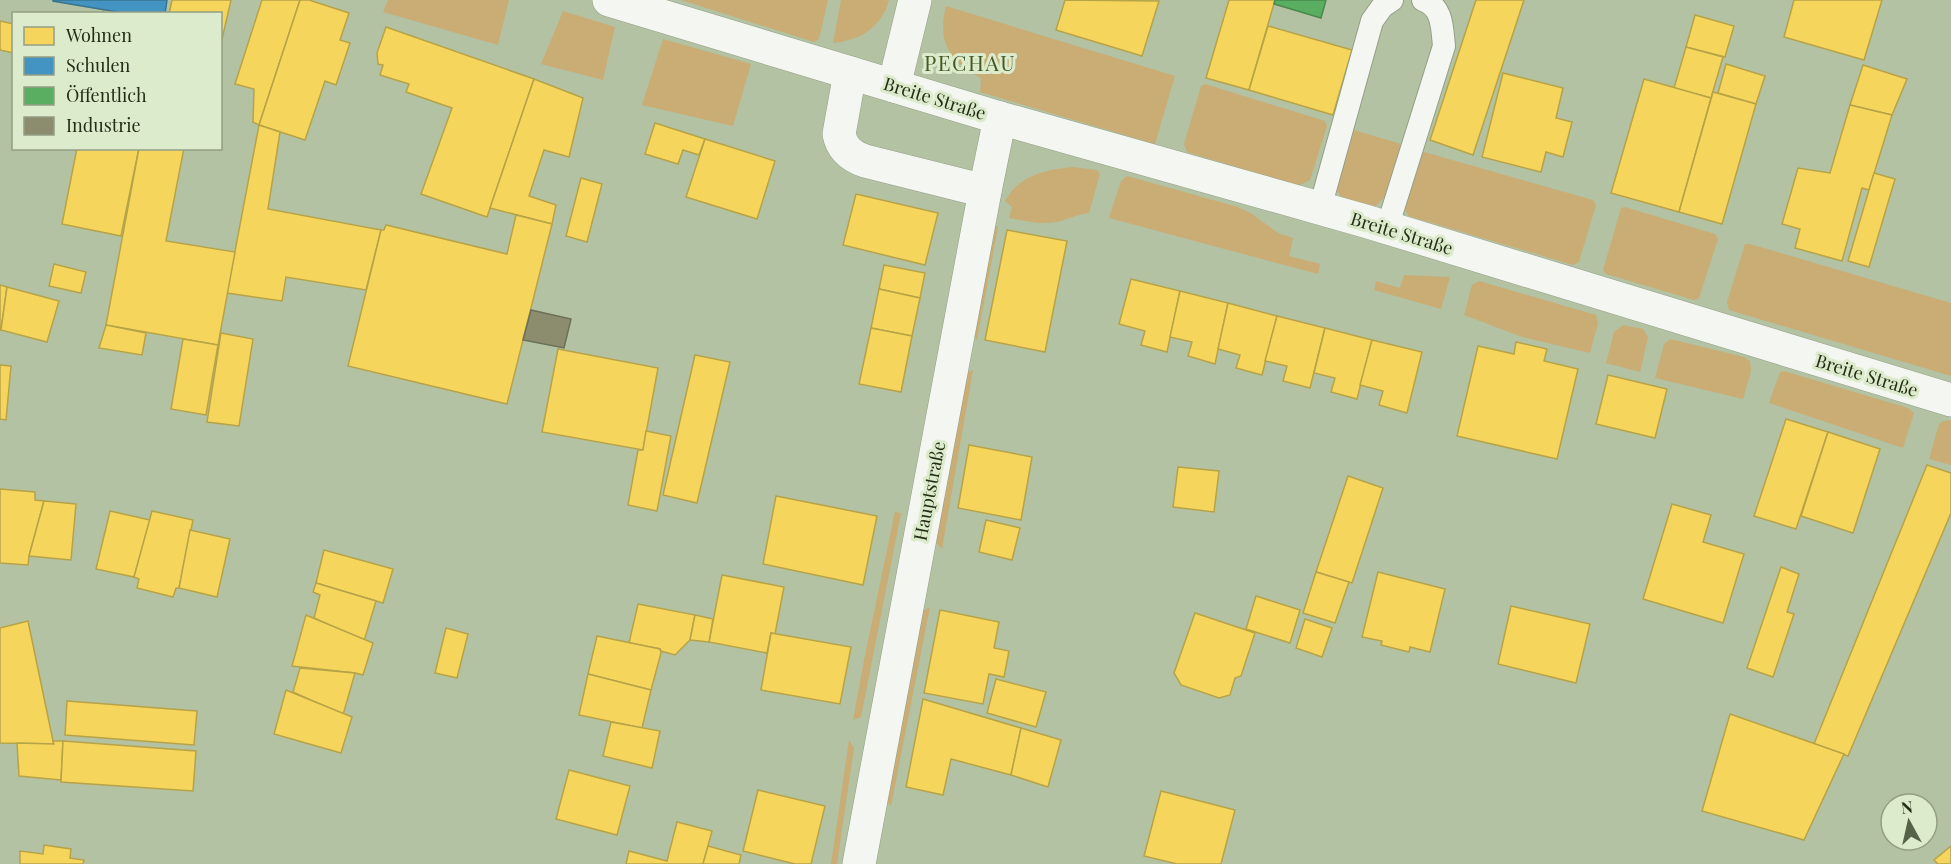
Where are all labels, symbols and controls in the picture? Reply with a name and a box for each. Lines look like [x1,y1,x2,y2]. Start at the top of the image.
legend [12,12,222,150]
text: Wohnen [65,23,132,47]
district label: PECHAU [924,48,1016,76]
text: Schulen [66,53,131,77]
street label: Breite Straße [881,71,989,125]
text: Öffentlich [66,83,147,107]
text: Industrie [66,113,141,137]
street label: Breite Straße [1348,206,1456,260]
street label: Breite Straße [1813,348,1921,402]
street label: Hauptstraße [908,439,950,543]
north arrow [1879,792,1939,852]
text: N [1900,795,1914,818]

